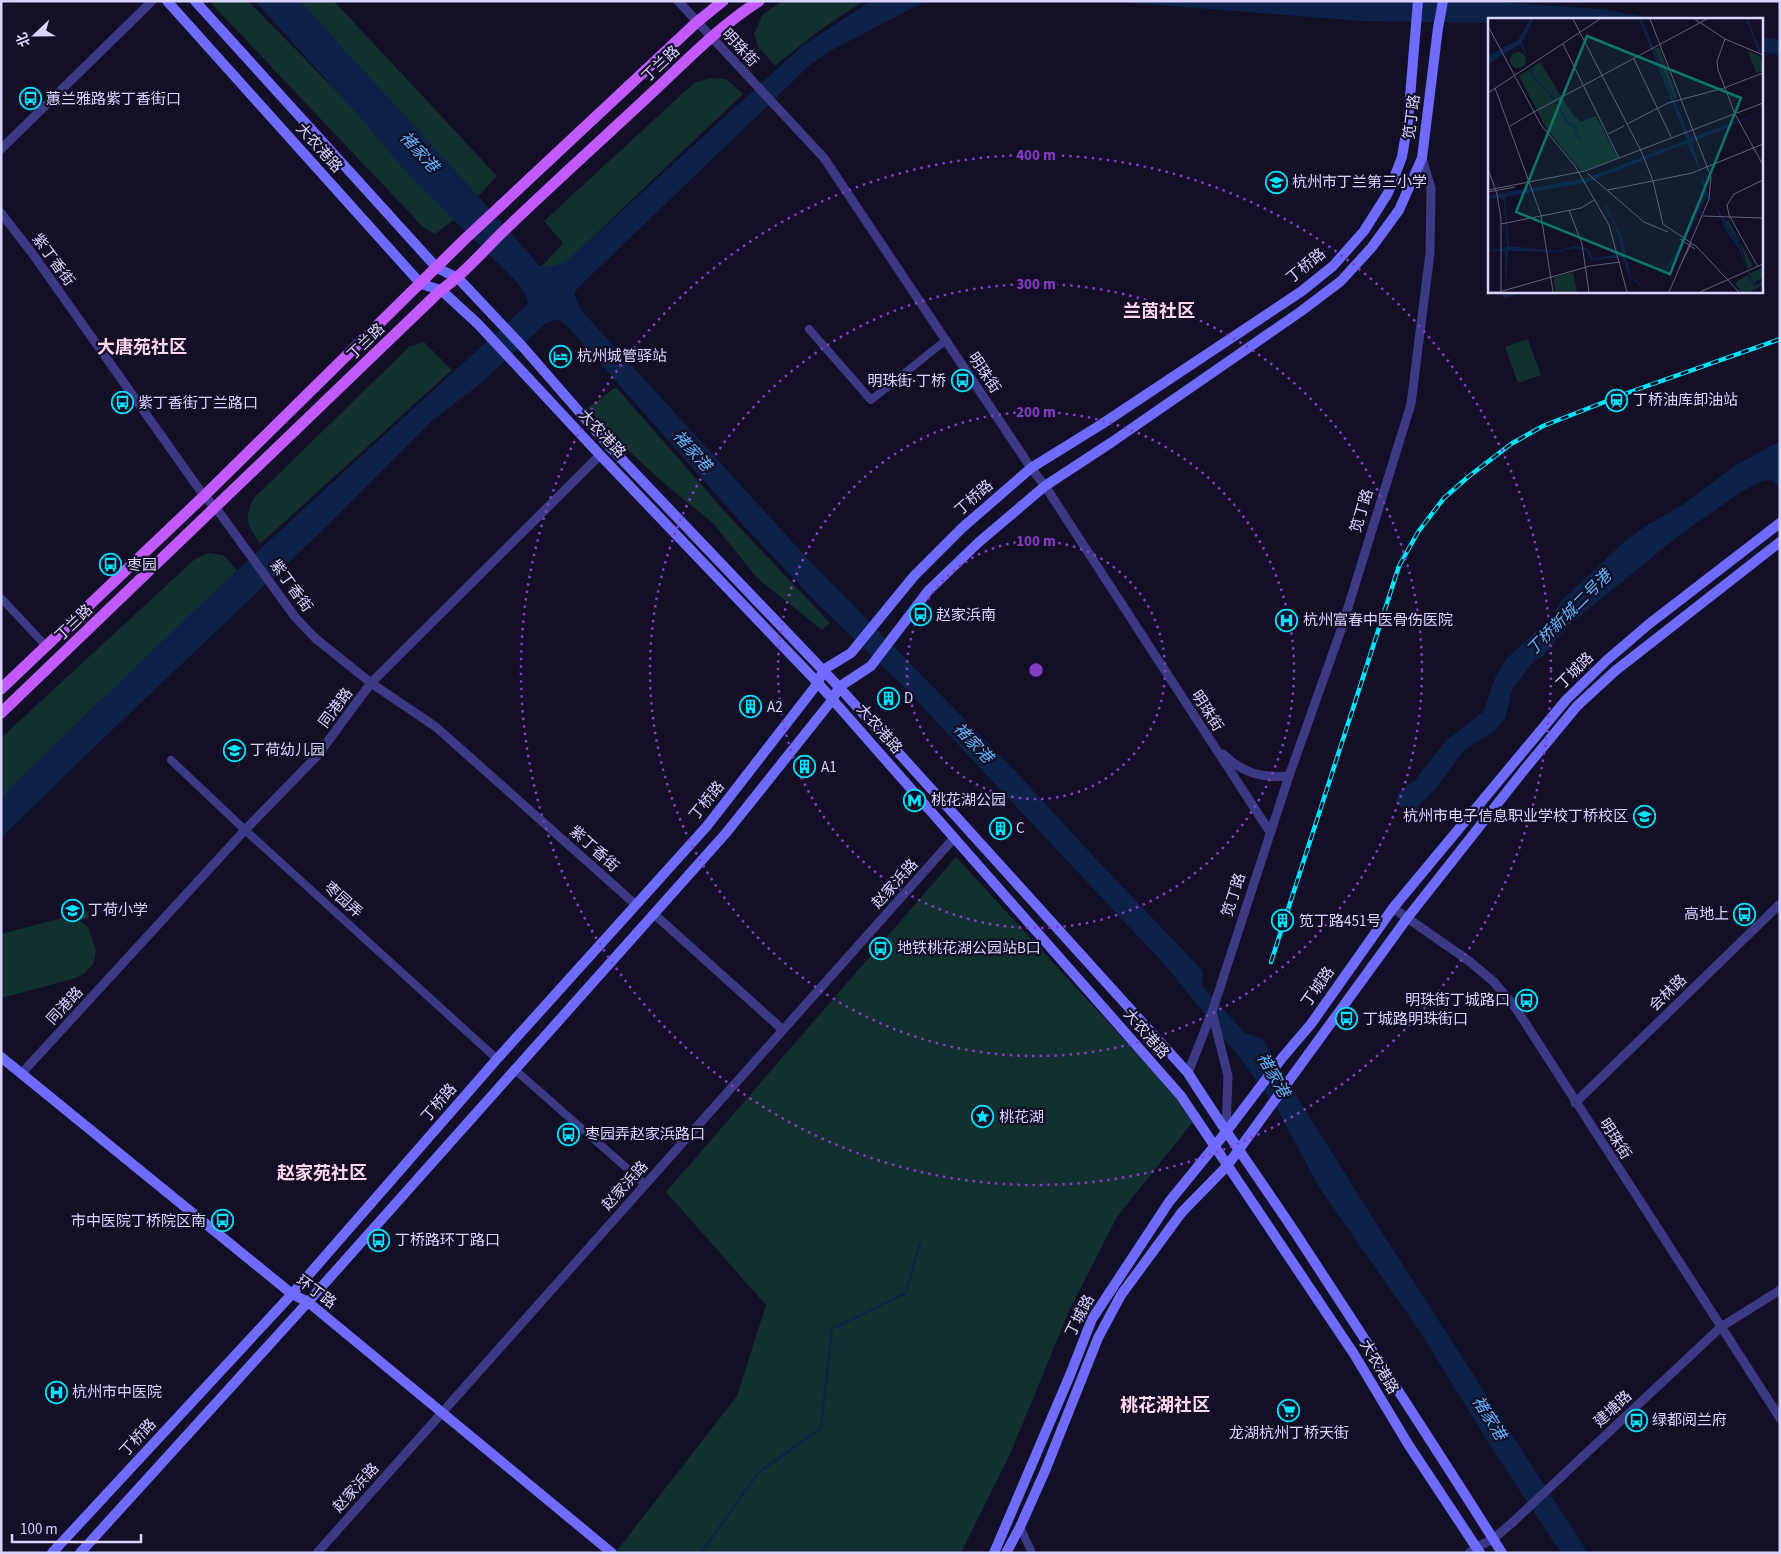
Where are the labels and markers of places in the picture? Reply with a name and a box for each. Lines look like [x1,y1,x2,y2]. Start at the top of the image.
bus stop icon: 蕙兰雅路紫丁香街口 [18,87,42,111]
place label: 蕙兰雅路紫丁香街口 [46,89,181,110]
school or university icon: 杭州市丁兰第三小学 [1264,170,1288,194]
place label: 杭州市丁兰第三小学 [1292,172,1427,193]
hotel icon: 杭州城管驿站 [549,344,573,368]
place label: 杭州城管驿站 [577,346,667,367]
bus stop icon: 明珠街·丁桥 [950,369,974,393]
place label: 明珠街·丁桥 [867,371,946,392]
station icon: 丁桥油库卸油站 [1605,388,1629,412]
place label: 丁桥油库卸油站 [1633,390,1738,411]
bus stop icon: 紫丁香街丁兰路口 [110,391,134,415]
place label: 紫丁香街丁兰路口 [138,393,258,414]
bus stop icon: 枣园 [99,553,123,577]
place label: 枣园 [127,555,157,576]
bus stop icon: 赵家浜南 [908,603,932,627]
place label: 赵家浜南 [936,605,996,626]
hospital icon: 杭州富春中医骨伤医院 [1275,608,1299,632]
place label: 杭州富春中医骨伤医院 [1303,610,1453,631]
centre of rings [1027,661,1045,679]
building icon: D [876,686,900,710]
place label: D [904,688,913,709]
building icon: A2 [739,695,763,719]
place label: A2 [767,697,783,718]
school or university icon: 丁荷幼儿园 [222,738,246,762]
place label: 丁荷幼儿园 [250,740,325,761]
building icon: A1 [793,755,817,779]
place label: A1 [821,757,837,778]
metro station icon: 桃花湖公园 [903,788,927,812]
place label: 桃花湖公园 [931,790,1006,811]
school or university icon: 杭州市电子信息职业学校丁桥校区 [1632,804,1656,828]
place label: 杭州市电子信息职业学校丁桥校区 [1403,806,1628,827]
building icon: C [988,816,1012,840]
place label: C [1016,818,1025,839]
school or university icon: 丁荷小学 [60,898,84,922]
place label: 丁荷小学 [88,900,148,921]
bus stop icon: 高地上 [1733,902,1757,926]
place label: 高地上 [1684,904,1729,925]
building icon: 笕丁路451号 [1271,909,1295,933]
place label: 笕丁路451号 [1299,911,1381,932]
bus stop icon: 地铁桃花湖公园站B口 [869,936,893,960]
place label: 地铁桃花湖公园站B口 [897,938,1041,959]
bus stop icon: 明珠街丁城路口 [1514,988,1538,1012]
place label: 明珠街丁城路口 [1405,990,1510,1011]
bus stop icon: 丁城路明珠街口 [1335,1007,1359,1031]
place label: 丁城路明珠街口 [1363,1009,1468,1030]
place icon: 桃花湖 [971,1105,995,1129]
place label: 桃花湖 [999,1107,1044,1128]
bus stop icon: 枣园弄赵家浜路口 [557,1122,581,1146]
place label: 枣园弄赵家浜路口 [585,1124,705,1145]
bus stop icon: 市中医院丁桥院区南 [210,1209,234,1233]
place label: 市中医院丁桥院区南 [71,1211,206,1232]
bus stop icon: 丁桥路环丁路口 [367,1228,391,1252]
place label: 丁桥路环丁路口 [395,1230,500,1251]
hospital icon: 杭州市中医院 [44,1380,68,1404]
place label: 杭州市中医院 [72,1382,162,1403]
supermarket icon: 龙湖杭州丁桥天街 [1277,1398,1301,1422]
bus stop icon: 绿都阅兰府 [1624,1408,1648,1432]
place label: 绿都阅兰府 [1652,1410,1727,1431]
place label: 龙湖杭州丁桥天街 [1229,1423,1349,1444]

